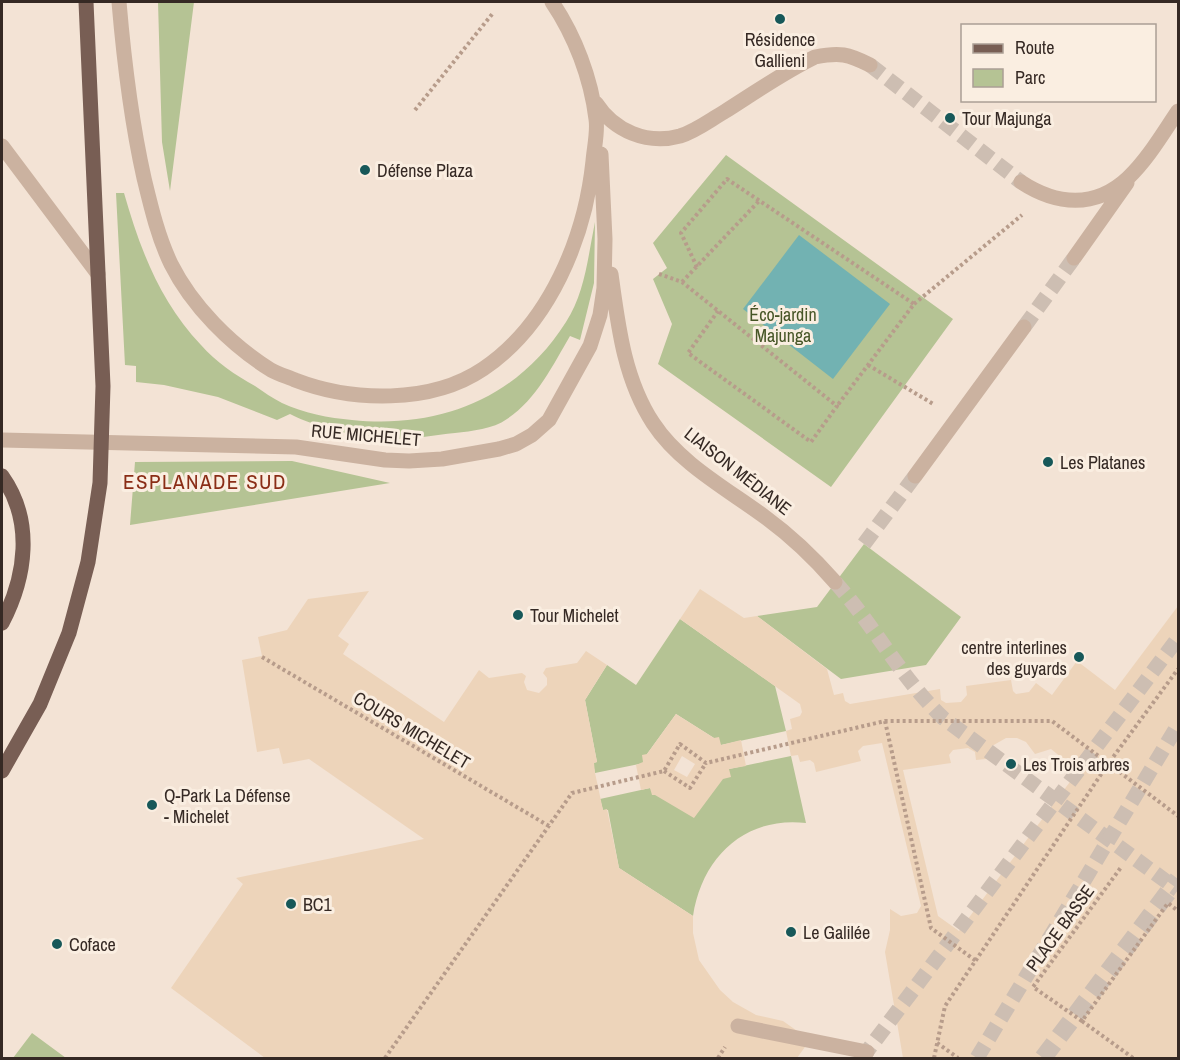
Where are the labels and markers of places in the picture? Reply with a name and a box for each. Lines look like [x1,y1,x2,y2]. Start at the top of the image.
marker: Résidence Gallieni [773,12,787,26]
place label: Résidence Gallieni [745,27,815,73]
place label: Tour Majunga [962,106,1051,131]
marker: Tour Majunga [943,111,957,125]
place label: Défense Plaza [377,158,473,183]
marker: Défense Plaza [358,163,372,177]
place label: Les Platanes [1060,450,1145,475]
marker: Les Platanes [1041,455,1055,469]
place label: Tour Michelet [530,603,619,628]
marker: Tour Michelet [511,608,525,622]
place label: centre interlines des guyards [961,635,1067,681]
marker: centre interlines des guyards [1072,650,1086,664]
place label: Les Trois arbres [1023,752,1130,777]
marker: Les Trois arbres [1004,757,1018,771]
place label: Q-Park La Défense - Michelet [164,783,290,829]
marker: Q-Park La Défense - Michelet [145,798,159,812]
place label: BC1 [303,892,333,917]
marker: BC1 [284,897,298,911]
place label: Le Galilée [803,920,870,945]
marker: Le Galilée [784,925,798,939]
place label: Coface [69,932,116,957]
marker: Coface [50,937,64,951]

